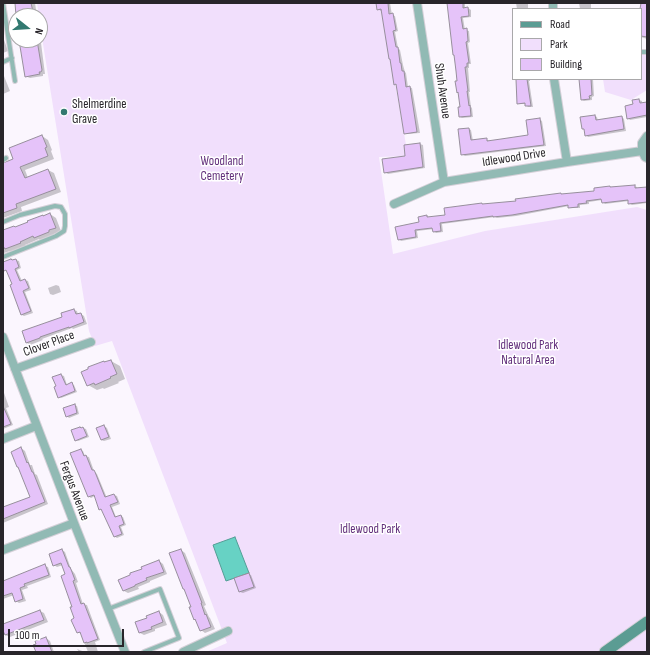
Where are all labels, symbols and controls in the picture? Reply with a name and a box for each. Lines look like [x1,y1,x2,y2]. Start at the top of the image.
north arrow [8,8,48,48]
legend [512,8,642,80]
text: Road [550,17,570,32]
text: N [32,27,46,36]
text: Park [550,37,568,52]
text: Building [550,57,582,72]
street label: Shuh Avenue [430,62,454,120]
place label: Shelmerdine Grave [72,97,126,128]
marker: Shelmerdine Grave [59,107,69,117]
street label: Idlewood Drive [481,145,547,171]
park label: Woodland Cemetery [201,154,243,185]
street label: Clover Place [21,328,77,360]
park label: Idlewood Park Natural Area [498,338,558,369]
street label: Fergus Avenue [56,459,92,523]
park label: Idlewood Park [340,522,400,538]
scale bar [10,621,126,647]
text: 100 m [15,628,40,643]

